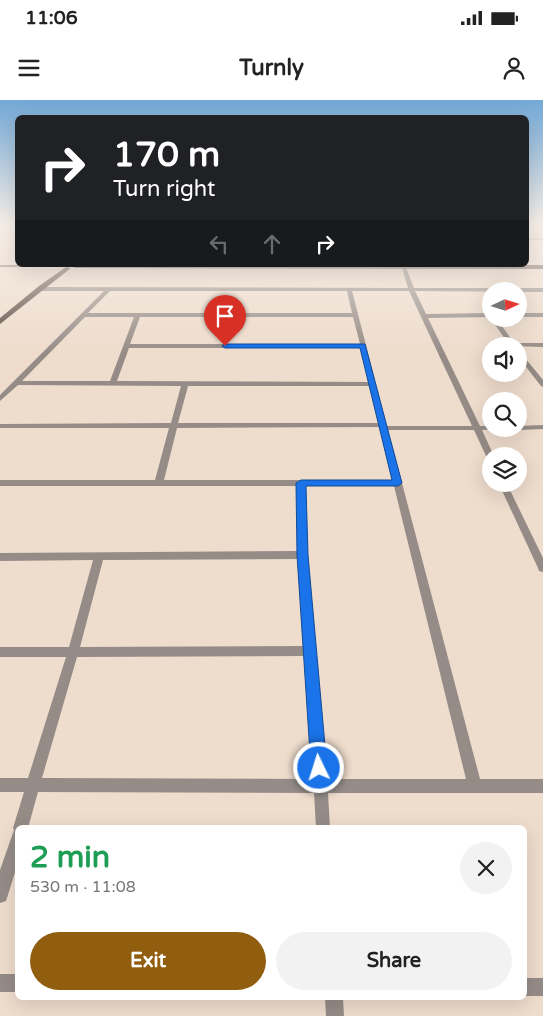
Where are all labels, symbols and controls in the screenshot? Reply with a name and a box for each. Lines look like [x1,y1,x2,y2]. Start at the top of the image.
text: 11:06 [25,7,78,29]
icon: menu [15,54,43,82]
icon: person [500,54,528,82]
text: Turnly [239,55,304,81]
text: 170 m [113,134,220,176]
icon: right [30,135,95,200]
text: Turn right [113,176,215,202]
icon: left [205,230,233,258]
icon: ahead [258,230,286,258]
icon: right [311,230,339,258]
north arrow [482,282,528,328]
map controls [482,282,527,492]
pin [204,295,246,346]
icon: arrive [211,302,239,330]
button: sound [482,337,527,382]
button: search [482,392,527,437]
button: layers [482,447,527,492]
position arrow [292,741,344,793]
text: 2 min [30,839,110,876]
button: close [460,842,512,894]
text: 530 m · 11:08 [30,877,136,897]
button: Exit [30,932,266,990]
button: Share [276,932,512,990]

